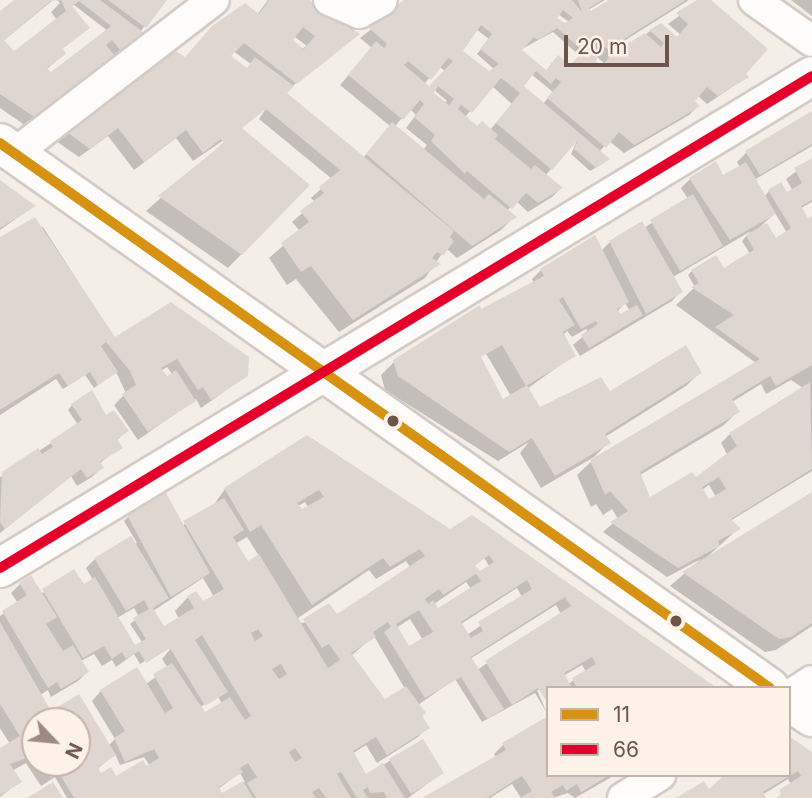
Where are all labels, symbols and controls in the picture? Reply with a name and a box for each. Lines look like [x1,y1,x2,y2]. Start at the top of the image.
scale bar [567,21,672,65]
text: 20 m [577,34,627,59]
unlabelled marker [386,414,400,428]
unlabelled marker [669,614,683,628]
legend [546,686,791,777]
text: 11 [613,702,630,727]
north arrow [21,707,91,777]
text: 66 [613,737,639,762]
text: N [60,739,87,762]

